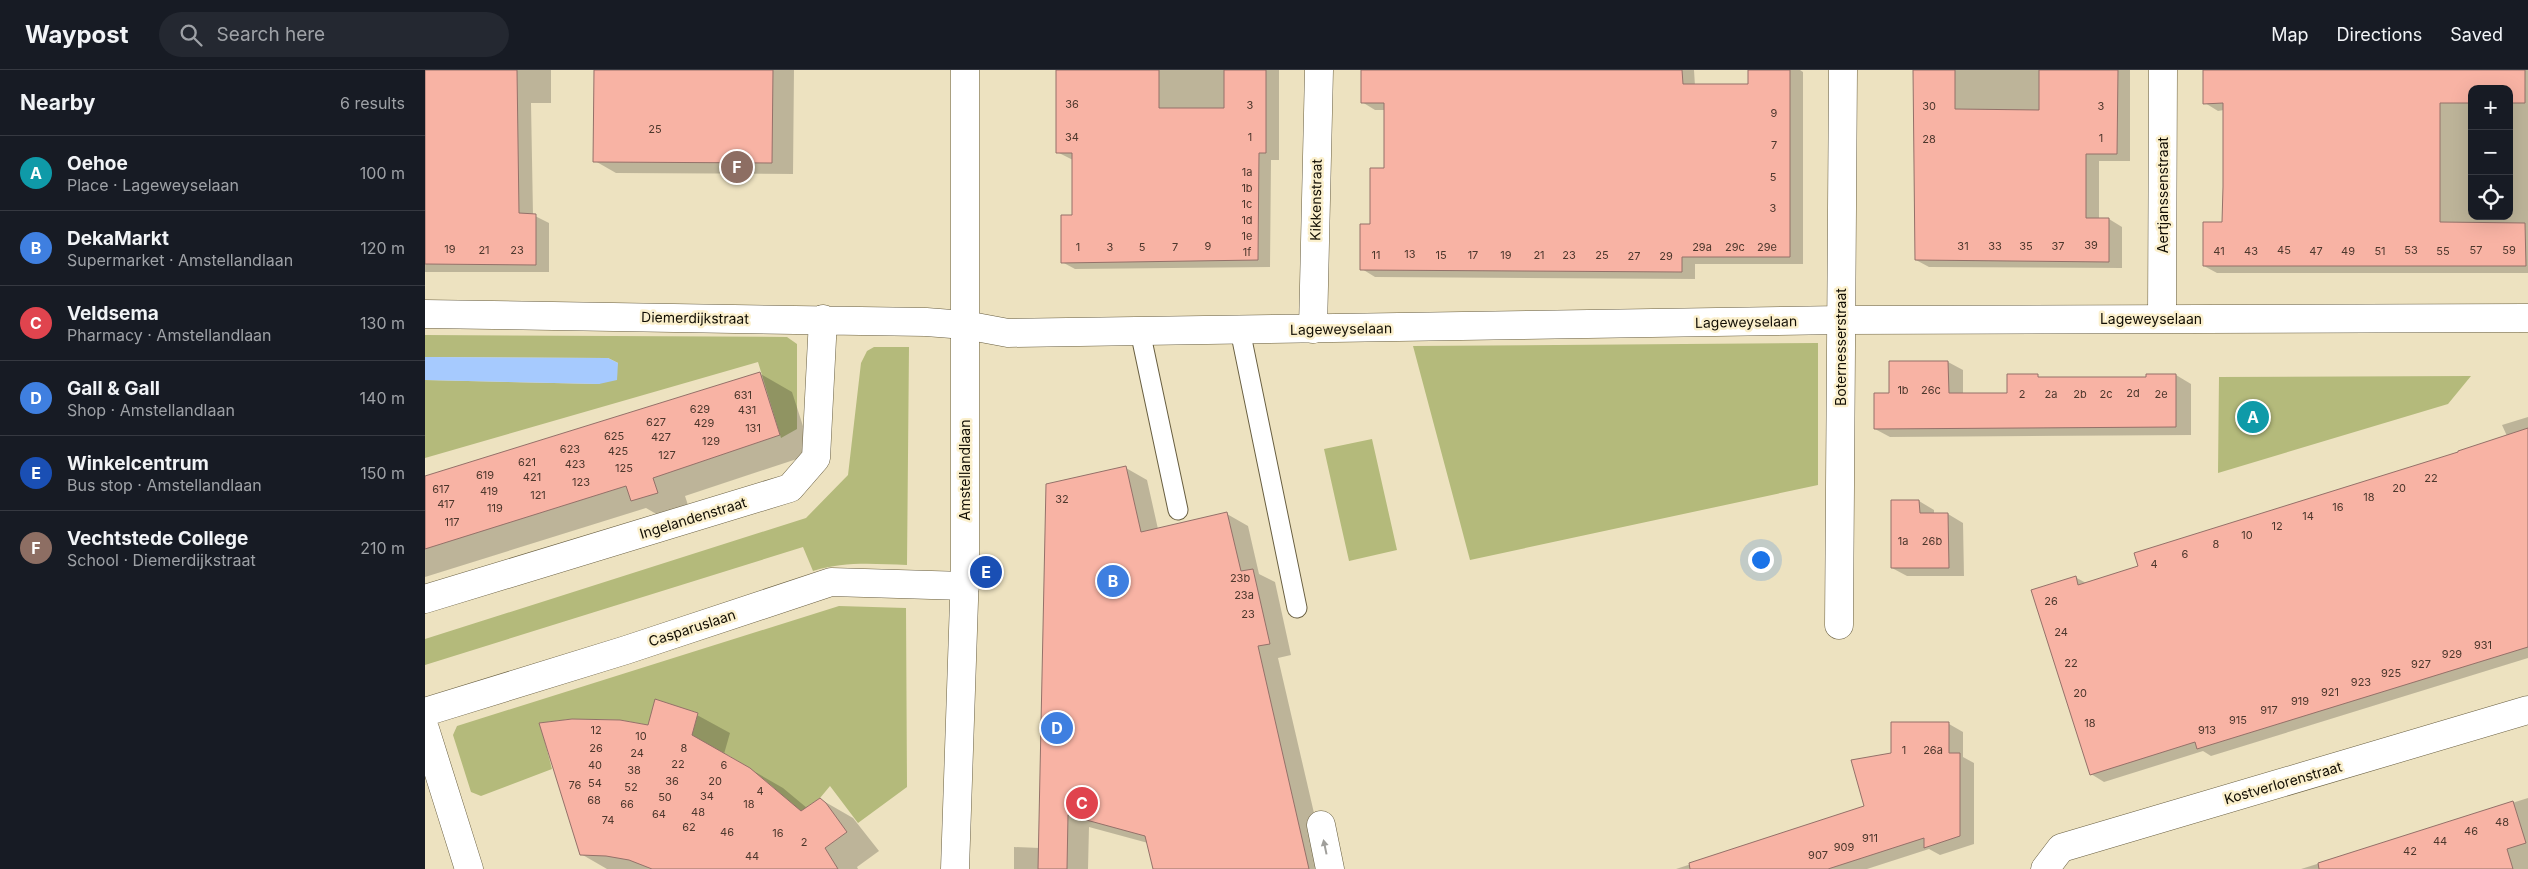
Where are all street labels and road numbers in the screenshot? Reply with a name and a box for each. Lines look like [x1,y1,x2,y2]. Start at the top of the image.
street label: Aertjanssenstraat [2154,136,2171,253]
street label: Kikkenstraat [1306,158,1325,241]
street label: Boternesserstraat [1832,288,1849,406]
street label: Diemerdijkstraat [641,308,749,327]
street label: Lageweyselaan [2100,310,2202,327]
street label: Lageweyselaan [1695,312,1797,331]
street label: Lageweyselaan [1290,319,1392,338]
street label: Amstellandlaan [956,420,973,520]
street label: Ingelandenstraat [637,493,749,542]
street label: Casparuslaan [646,605,737,650]
street label: Kostverlorenstraat [2222,757,2344,807]

